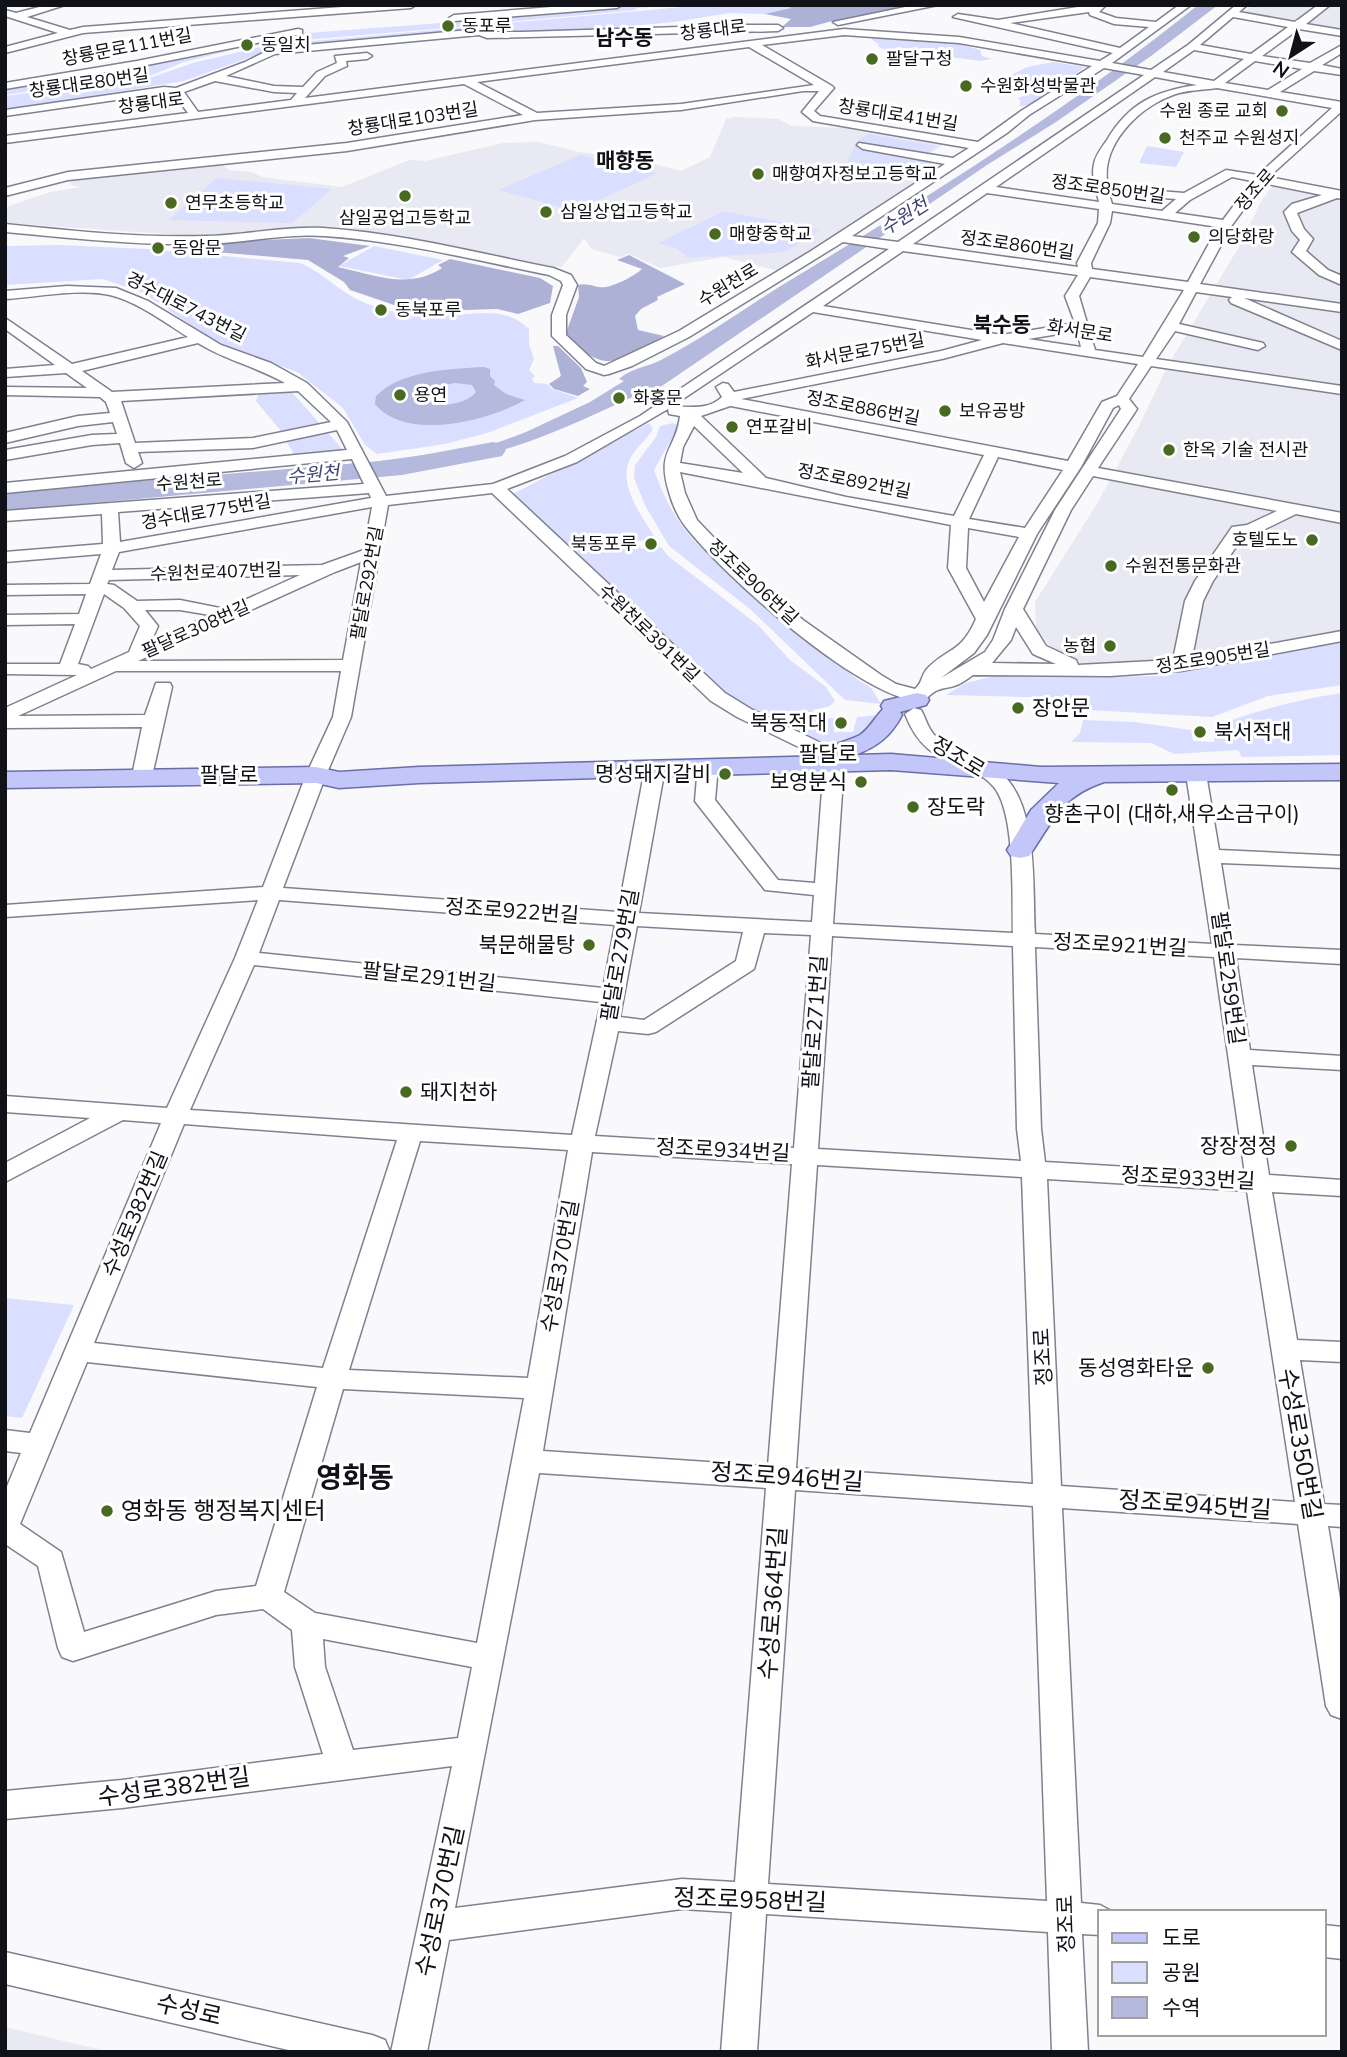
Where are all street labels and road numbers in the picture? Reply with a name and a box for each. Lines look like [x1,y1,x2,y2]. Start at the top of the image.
street label: 창룡대로 [679,14,747,46]
street label: 창룡문로111번길 [60,23,194,71]
street label: 창룡대로80번길 [28,64,150,102]
street label: 창룡대로 [117,88,185,118]
street label: 창룡대로41번길 [836,94,960,136]
street label: 창룡대로103번길 [346,97,480,141]
street label: 정조로 [1230,163,1280,217]
street label: 정조로850번길 [1049,169,1167,209]
street label: 정조로860번길 [958,225,1076,265]
street label: 수원천로 [693,258,763,312]
street label: 경수대로743번길 [122,266,250,348]
street label: 화서문로 [1045,314,1115,348]
street label: 화서문로75번길 [803,328,927,374]
street label: 정조로886번길 [804,385,922,431]
street label: 정조로892번길 [795,458,913,504]
street label: 수원천로 [155,468,223,496]
street label: 경수대로775번길 [139,489,273,535]
street label: 팔달로292번길 [345,524,389,642]
street label: 정조로906번길 [703,534,803,630]
street label: 수원천로407번길 [150,558,282,586]
street label: 수원천로391번길 [593,579,705,687]
street label: 팔달로308번길 [138,595,254,663]
street label: 정조로905번길 [1154,637,1272,679]
street label: 정조로 [926,730,990,784]
street label: 팔달로 [799,740,857,768]
street label: 팔달로 [200,761,258,789]
street label: 팔달로279번길 [595,886,645,1024]
street label: 정조로922번길 [444,892,580,930]
street label: 팔달로259번길 [1205,910,1251,1046]
street label: 정조로921번길 [1052,928,1188,962]
street label: 팔달로271번길 [796,954,834,1090]
street label: 팔달로291번길 [361,956,497,998]
street label: 정조로934번길 [655,1133,791,1167]
street label: 수성로382번길 [96,1147,174,1281]
street label: 정조로933번길 [1120,1161,1256,1195]
street label: 수성로370번길 [535,1197,585,1335]
street label: 정조로 [1028,1327,1058,1387]
street label: 수성로350번길 [1271,1366,1329,1522]
street label: 정조로946번길 [709,1456,865,1498]
street label: 정조로945번길 [1117,1484,1273,1526]
street label: 수성로364번길 [752,1525,794,1681]
street label: 수성로382번길 [96,1760,252,1814]
street label: 수성로370번길 [408,1823,472,1979]
street label: 정조로958번길 [673,1881,827,1919]
street label: 정조로 [1051,1895,1081,1953]
street label: 수성로 [153,1987,225,2033]

